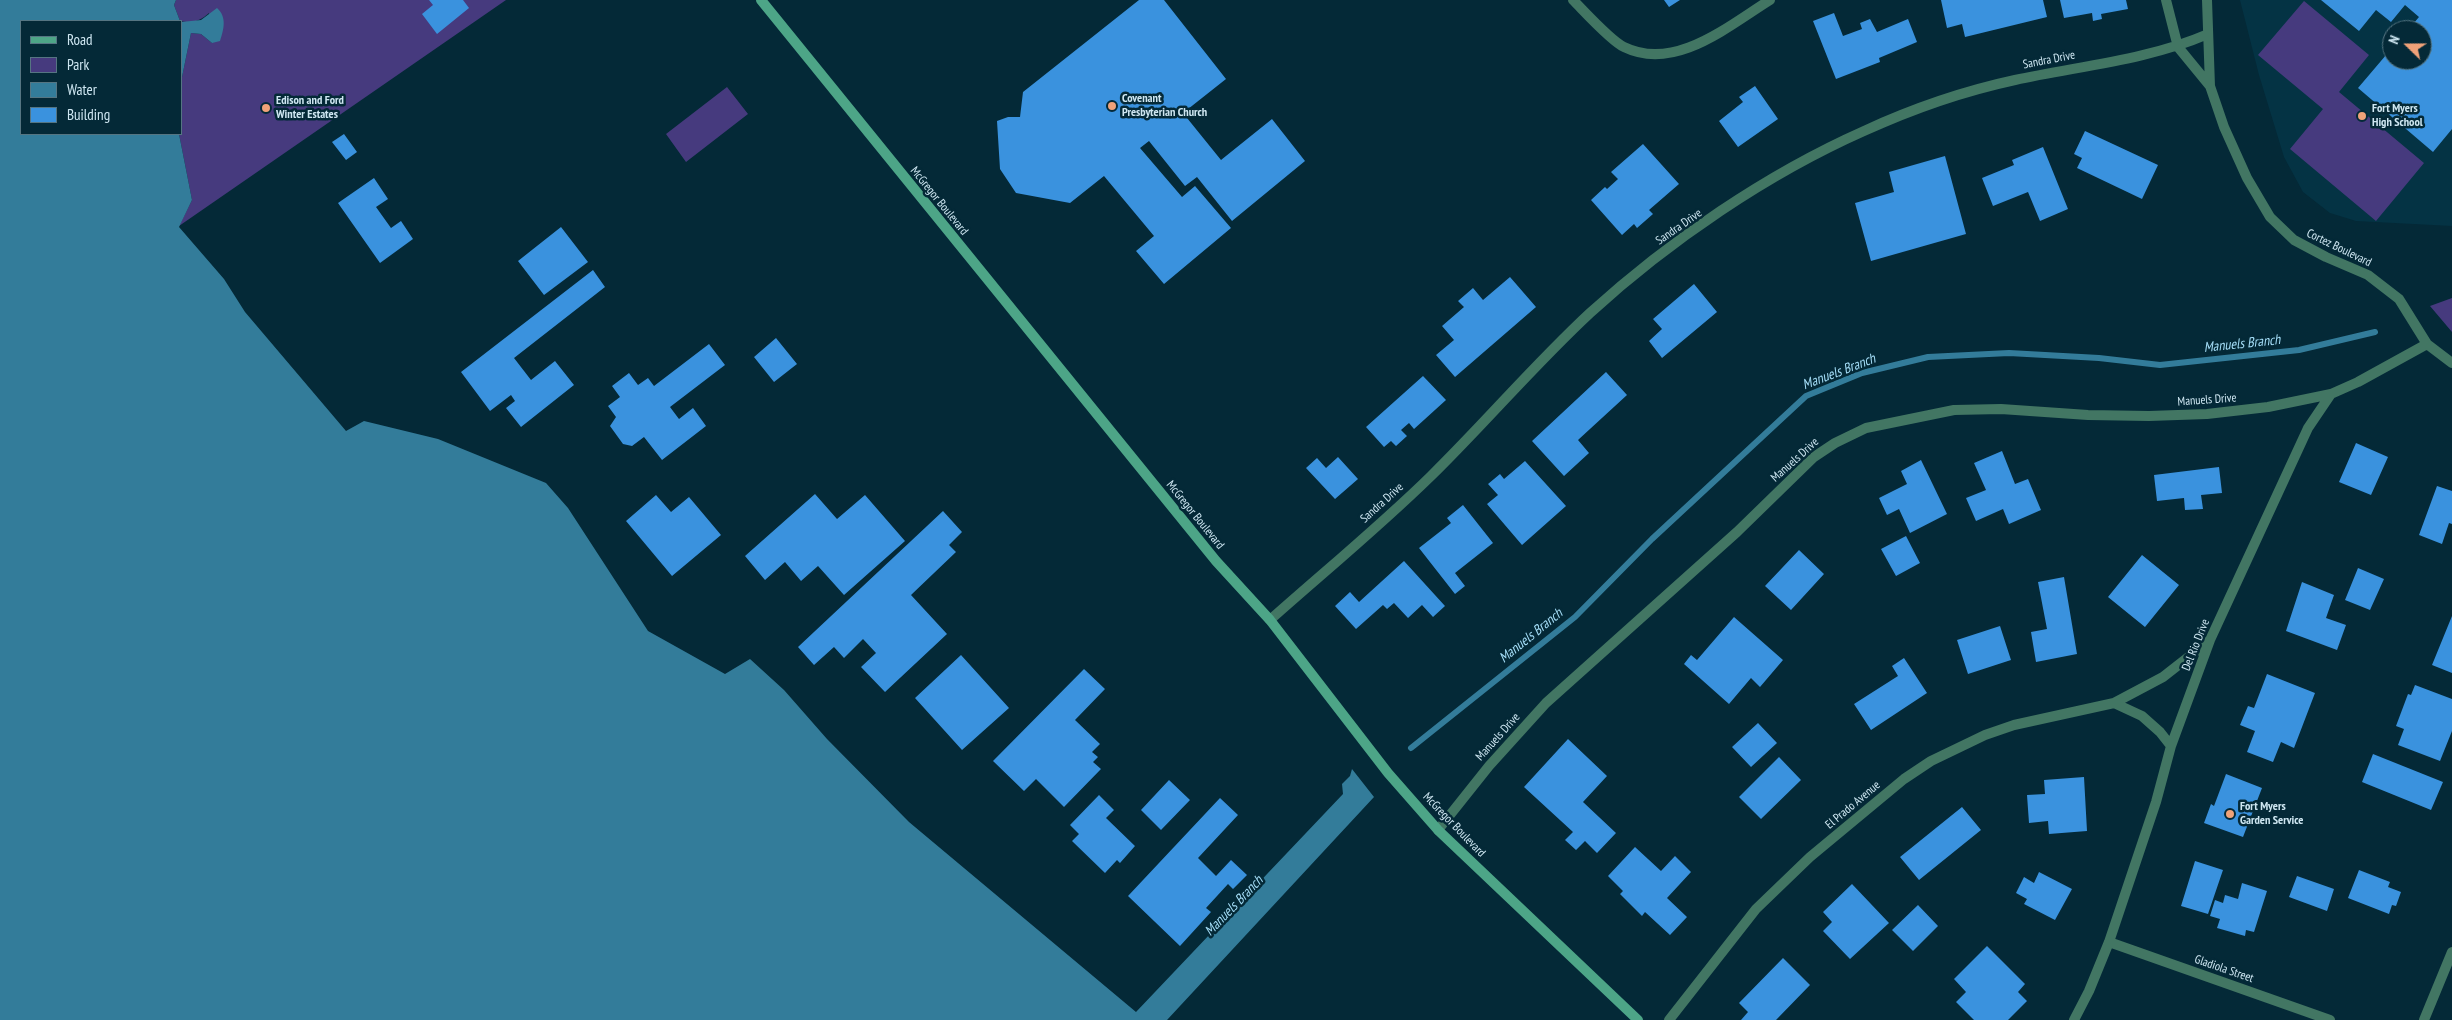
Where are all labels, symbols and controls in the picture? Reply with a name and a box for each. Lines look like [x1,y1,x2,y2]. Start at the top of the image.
legend [20,20,182,135]
north arrow [2382,20,2432,70]
text: Road [67,30,93,49]
text: N [2384,33,2404,47]
street label: Sandra Drive [2022,48,2076,72]
text: Park [67,55,89,74]
text: Water [67,80,97,99]
place label: Covenant Presbyterian Church [1122,92,1207,120]
place label: Edison and Ford Winter Estates [276,94,344,122]
marker: Covenant Presbyterian Church [1106,100,1118,112]
marker: Edison and Ford Winter Estates [260,102,272,114]
place label: Fort Myers High School [2372,102,2423,130]
text: Building [67,105,110,124]
marker: Fort Myers High School [2356,110,2368,122]
street label: McGregor Boulevard [907,164,971,238]
street label: Sandra Drive [1653,206,1705,248]
street label: Cortez Boulevard [2304,226,2374,270]
water label: Manuels Branch [2203,332,2281,356]
water label: Manuels Branch [1800,350,1878,394]
street label: Manuels Drive [2177,391,2237,409]
street label: Manuels Drive [1768,435,1822,485]
street label: McGregor Boulevard [1163,478,1227,552]
street label: Sandra Drive [1358,480,1406,526]
water label: Manuels Branch [1496,605,1566,667]
street label: Del Rio Drive [2179,617,2213,673]
street label: Manuels Drive [1473,710,1523,764]
street label: El Prado Avenue [1823,778,1883,832]
street label: McGregor Boulevard [1420,790,1488,860]
place label: Fort Myers Garden Service [2240,800,2303,828]
marker: Fort Myers Garden Service [2224,808,2236,820]
water label: Manuels Branch [1201,873,1267,939]
street label: Gladiola Street [2193,952,2255,986]

